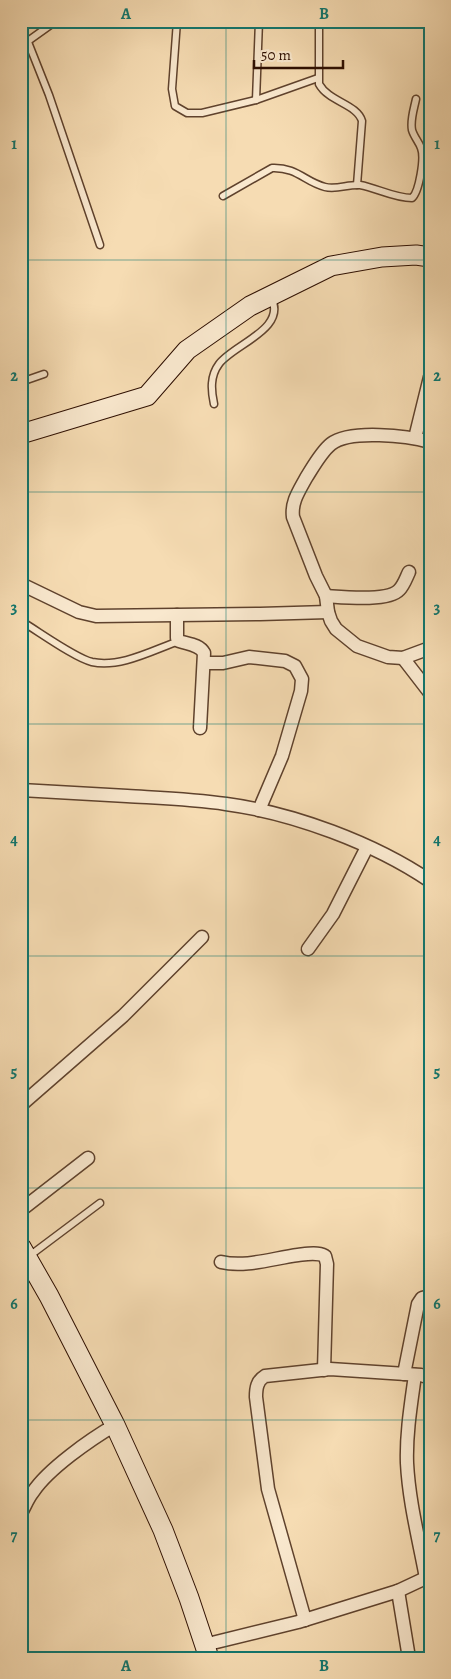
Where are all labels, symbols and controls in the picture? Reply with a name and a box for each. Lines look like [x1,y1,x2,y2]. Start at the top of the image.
text: A [120,3,132,25]
text: B [319,3,329,25]
scale bar [254,38,342,70]
text: 50 m [261,45,291,65]
text: 1 [11,133,17,155]
text: 1 [434,133,440,155]
text: 2 [10,365,18,387]
text: 2 [433,365,441,387]
text: 3 [11,597,18,619]
text: 3 [434,597,441,619]
text: 4 [10,829,18,851]
text: 4 [433,829,441,851]
text: 5 [11,1061,18,1083]
text: 5 [434,1061,441,1083]
text: 6 [10,1293,18,1315]
text: 6 [433,1293,441,1315]
text: 7 [11,1525,18,1547]
text: 7 [434,1525,441,1547]
text: A [120,1655,132,1677]
text: B [319,1655,329,1677]

